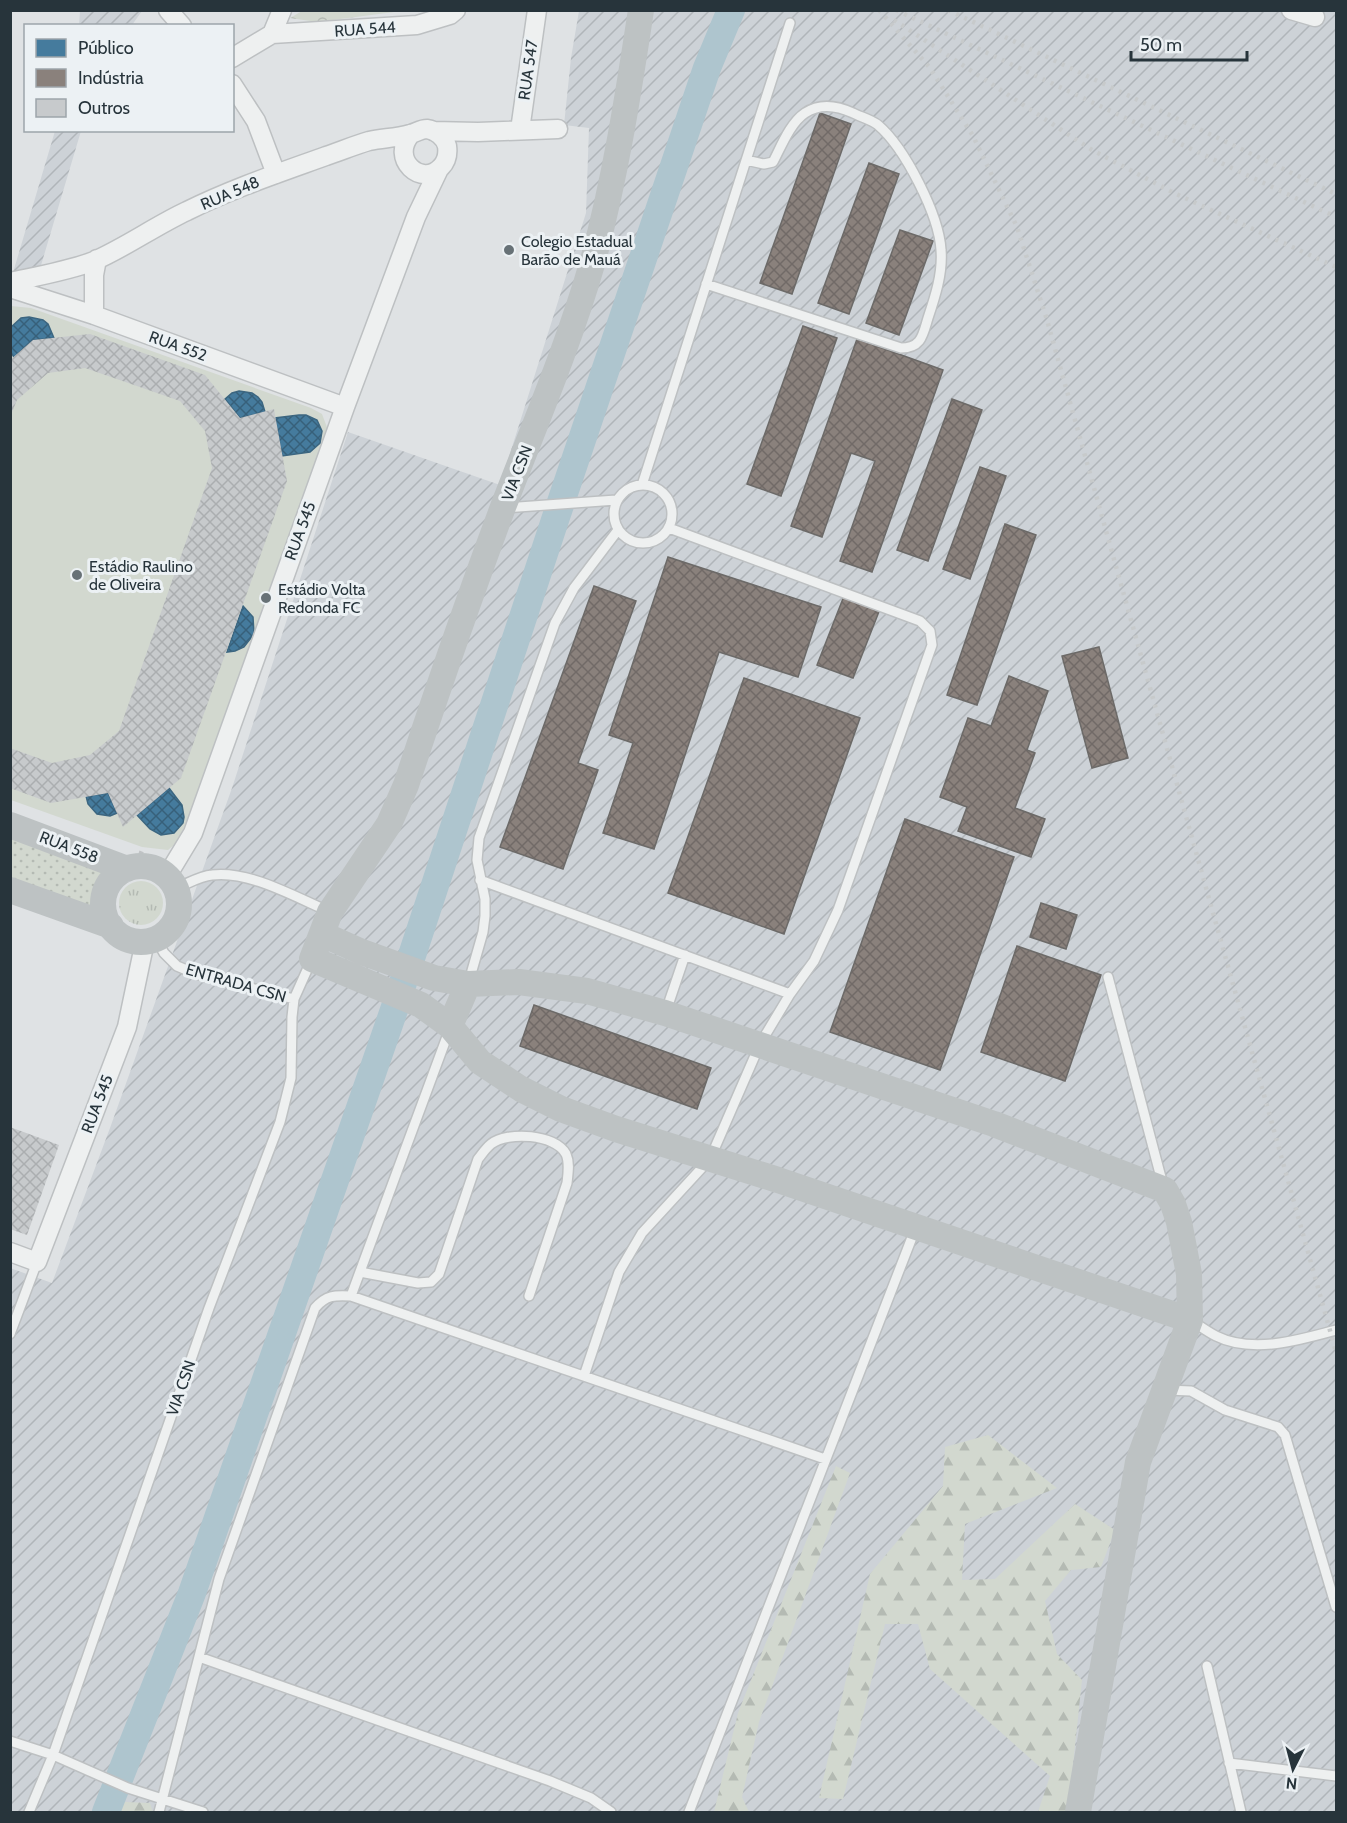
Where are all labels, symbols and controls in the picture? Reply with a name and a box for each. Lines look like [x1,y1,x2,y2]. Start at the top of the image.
street label: RUA 544 [334,17,396,41]
legend [24,24,234,132]
scale bar [1131,24,1246,62]
text: 50 m [1140,34,1182,56]
text: Público [78,37,134,59]
street label: RUA 547 [514,39,542,101]
text: Indústria [78,67,144,89]
text: Outros [78,97,130,119]
street label: RUA 548 [198,172,262,214]
place label: Colegio Estadual Barão de Mauá [521,232,633,269]
marker: Colegio Estadual Barão de Mauá [502,243,516,257]
street label: RUA 552 [146,327,210,365]
street label: VIA CSN [498,443,536,503]
street label: RUA 545 [281,499,319,563]
place label: Estádio Raulino de Oliveira [89,557,193,594]
marker: Estádio Raulino de Oliveira [70,568,84,582]
place label: Estádio Volta Redonda FC [278,580,366,617]
marker: Estádio Volta Redonda FC [259,591,273,605]
street label: RUA 558 [37,827,101,867]
street label: ENTRADA CSN [184,960,288,1006]
street label: RUA 545 [77,1072,117,1136]
street label: VIA CSN [163,1358,199,1418]
north arrow [1263,1739,1323,1799]
text: N [1285,1773,1298,1793]

